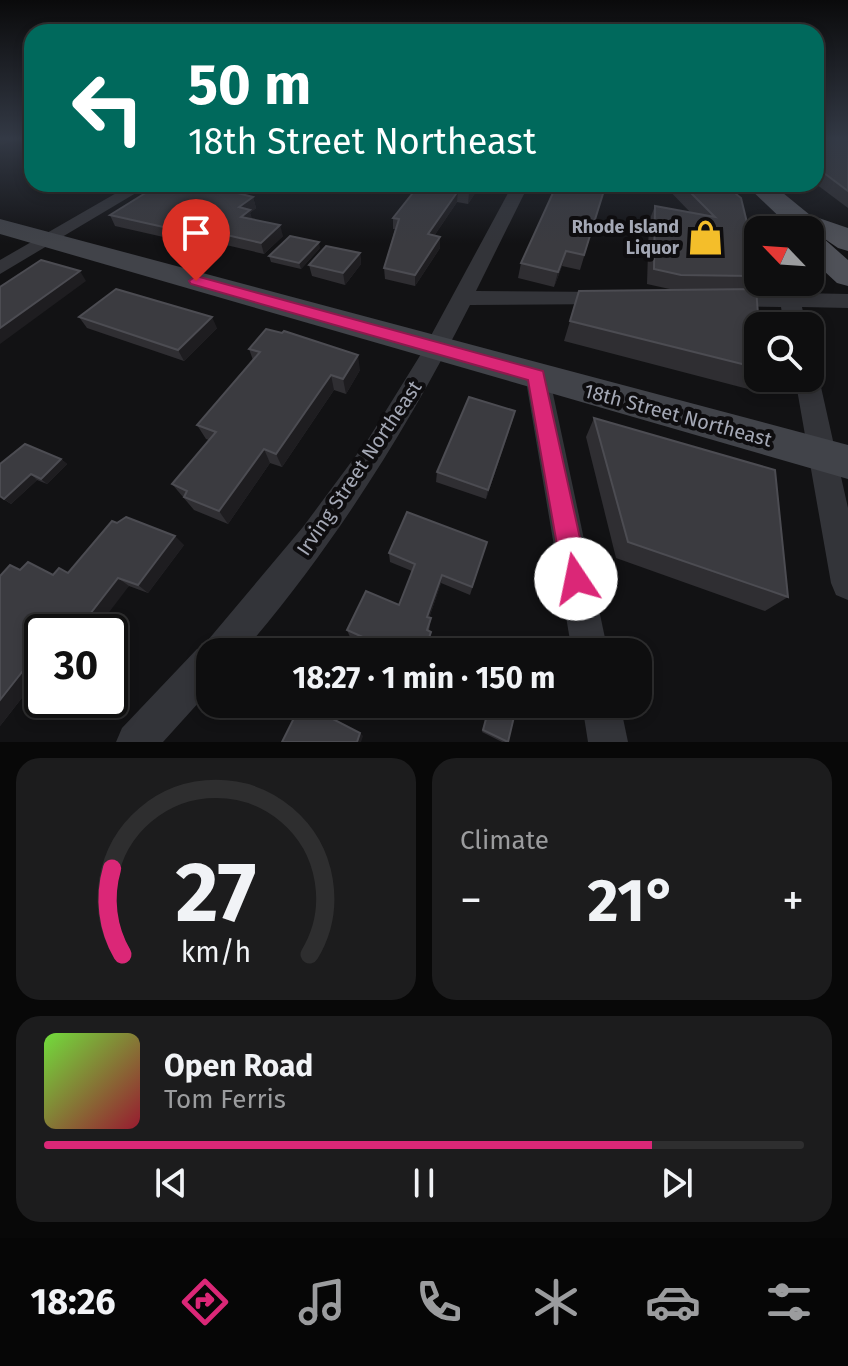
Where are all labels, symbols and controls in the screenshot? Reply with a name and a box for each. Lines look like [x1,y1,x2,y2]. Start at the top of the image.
text: 50 m [188,52,311,119]
icon: left [56,56,160,160]
text: 18th Street Northeast [188,120,536,164]
pin [162,199,230,281]
icon: arrive [174,211,218,255]
place label: Rhode Island Liquor [572,216,680,259]
north arrow [744,216,824,296]
map controls [744,216,824,392]
shop icon: Rhode Island Liquor [686,218,724,256]
button: search [744,312,824,392]
street label: Irving Street Northeast [291,375,427,560]
street label: 18th Street Northeast [581,378,775,452]
position arrow [534,537,618,621]
speed limit sign: 30 [24,614,128,718]
text: 18:27 · 1 min · 150 m [293,660,555,696]
text: Climate [460,825,549,856]
text: 27 [175,843,257,943]
text: 21° [588,865,676,937]
text: − [460,874,482,927]
text: + [782,874,804,927]
text: km/h [181,935,251,970]
text: Open Road [164,1048,313,1084]
text: Tom Ferris [164,1084,286,1115]
icon: previous [149,1161,193,1205]
icon: pause [402,1161,446,1205]
icon: next [655,1161,699,1205]
icon: directions [177,1274,233,1330]
icon: music [294,1274,350,1330]
icon: phone [411,1274,467,1330]
icon: climate [528,1274,584,1330]
icon: car [645,1274,701,1330]
icon: filters [761,1274,817,1330]
text: 18:26 [30,1280,116,1324]

